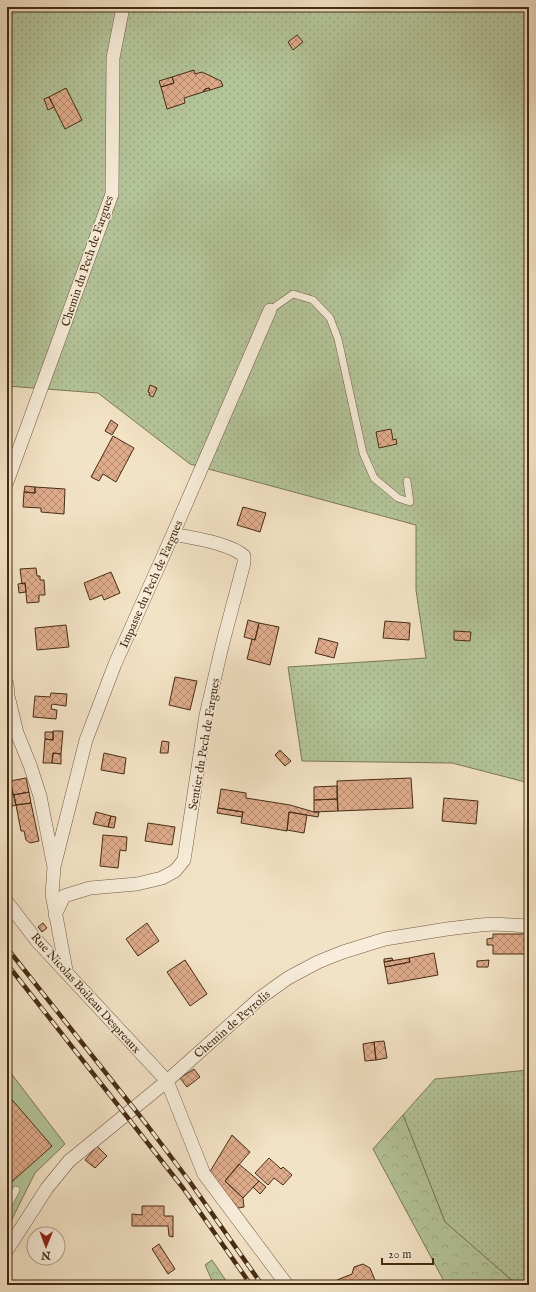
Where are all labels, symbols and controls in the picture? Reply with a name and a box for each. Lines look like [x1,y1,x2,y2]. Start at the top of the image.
street label: Chemin du Pech de Fargues [58,194,117,329]
street label: Impasse du Pech de Fargues [116,518,187,651]
street label: Sentier du Pech de Fargues [186,677,223,811]
street label: Rue Nicolas Boileau Despreaux [27,930,144,1057]
street label: Chemin de Peyrolis [191,987,274,1062]
north arrow [26,1226,66,1266]
scale bar [382,1240,433,1266]
text: 20 m [388,1247,411,1262]
text: N [40,1248,52,1262]

